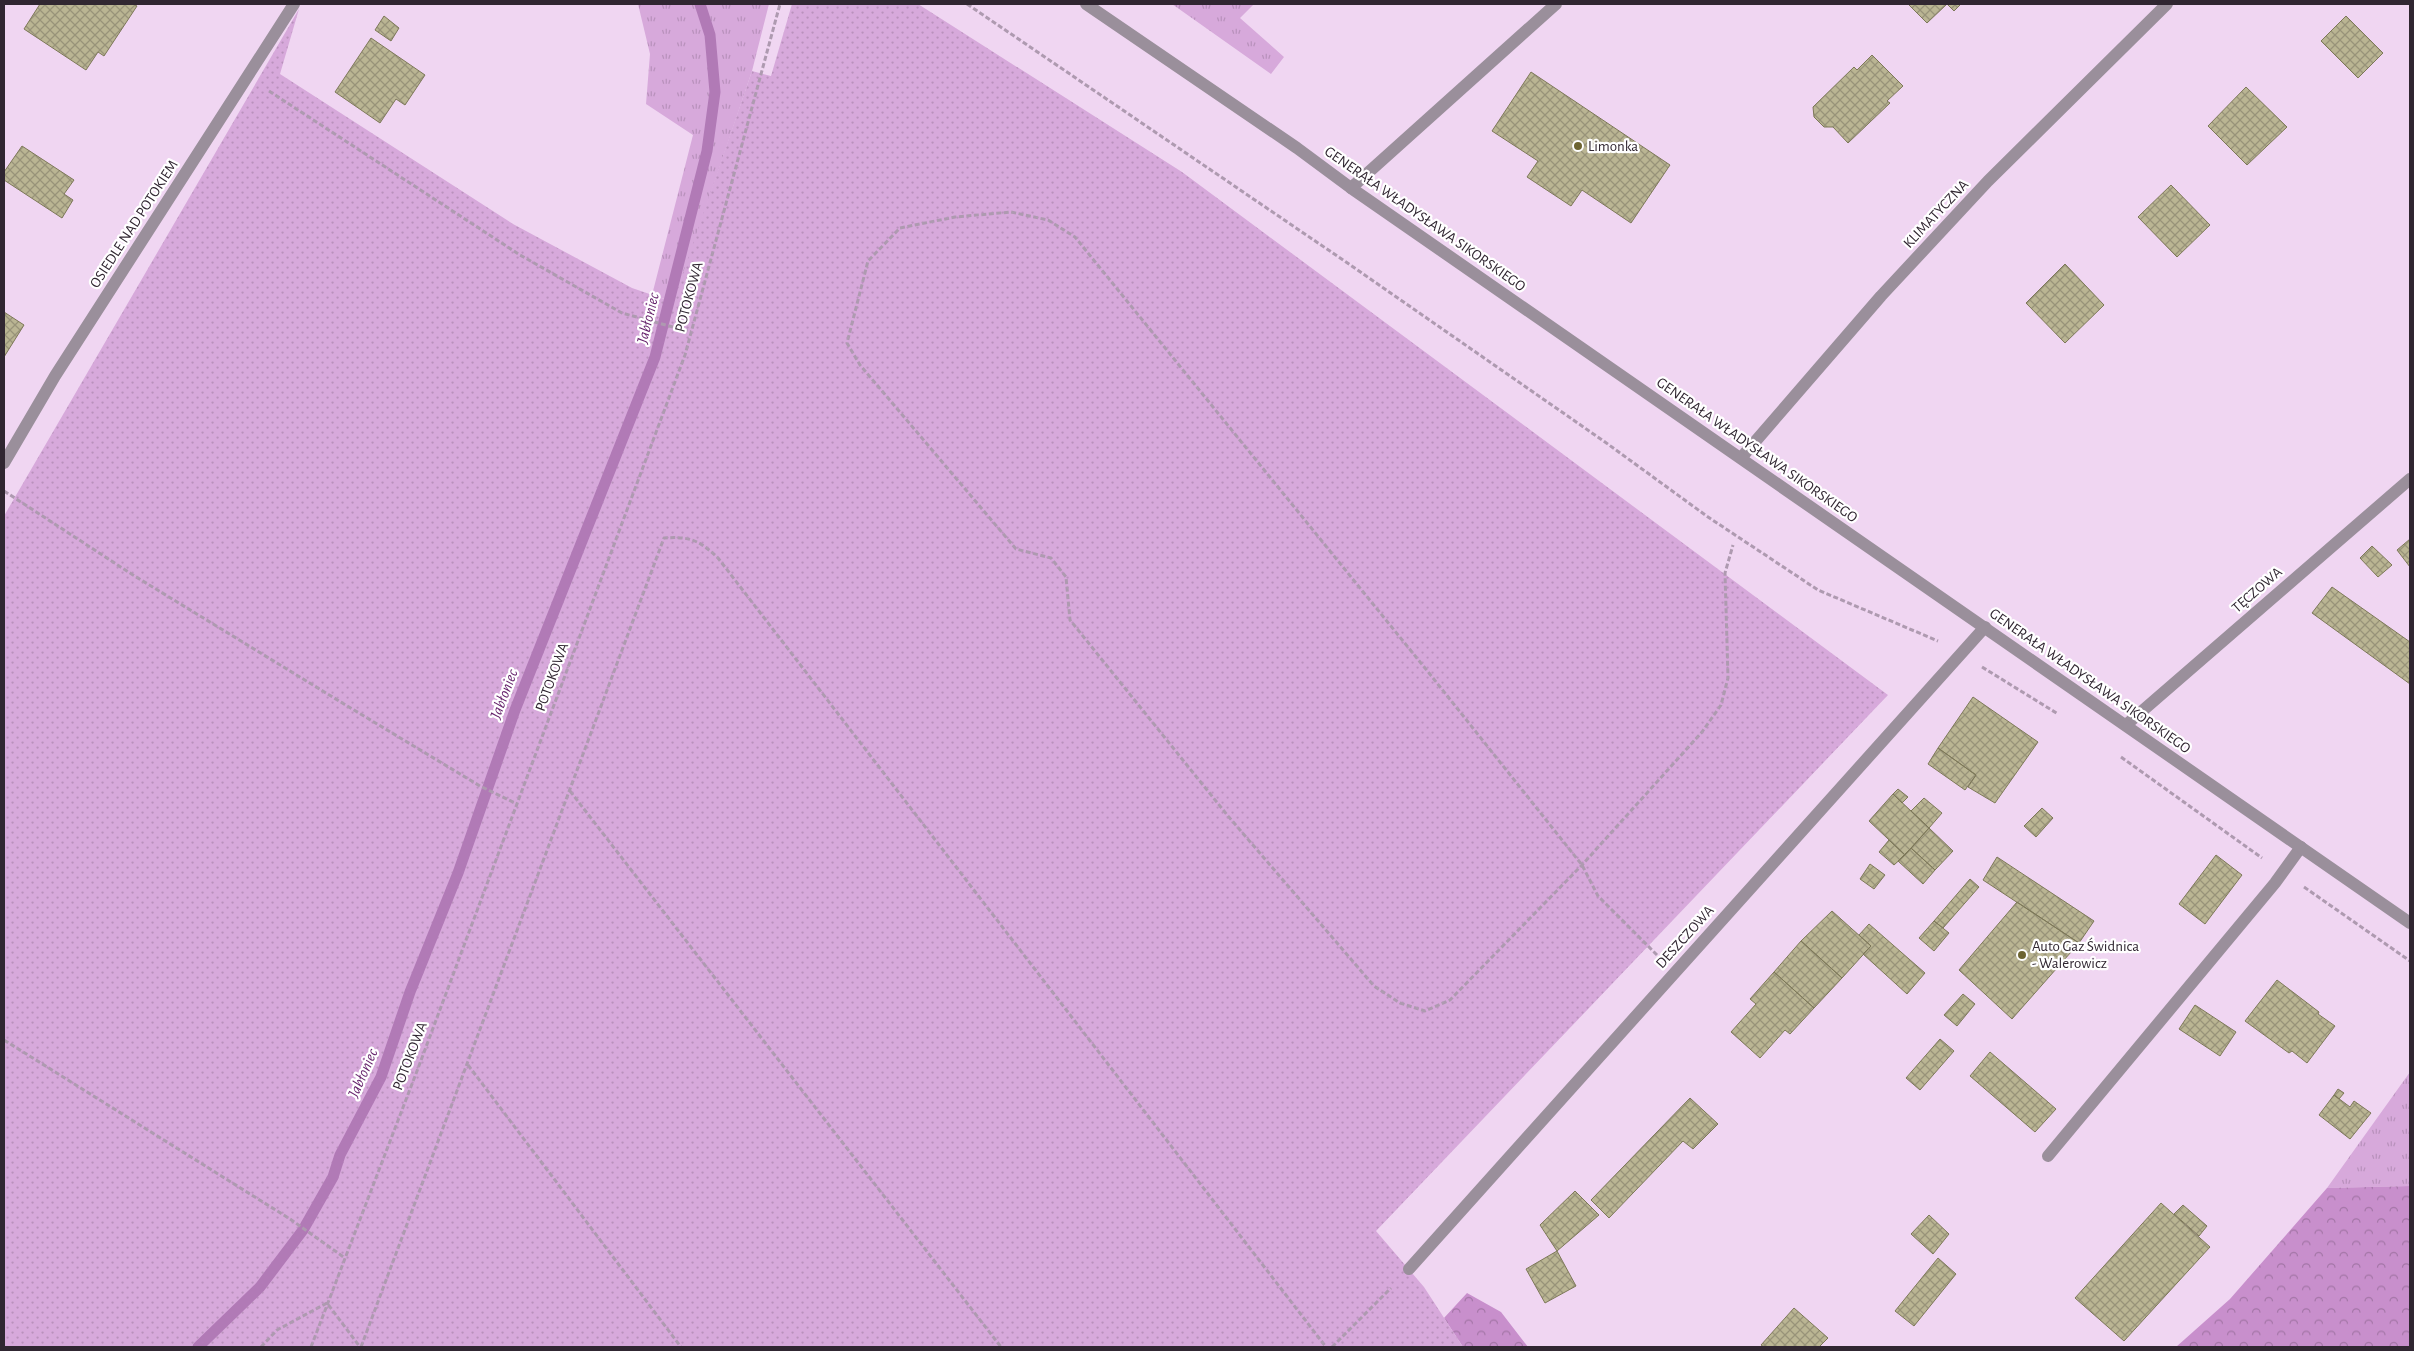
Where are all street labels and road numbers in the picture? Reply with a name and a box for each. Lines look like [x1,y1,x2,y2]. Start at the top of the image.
street label: GENERAŁA WŁADYSŁAWA SIKORSKIEGO [1322,144,1528,294]
street label: OSIEDLE NAD POTOKIEM [87,157,181,291]
street label: KLIMATYCZNA [1901,177,1972,251]
street label: POTOKOWA [672,260,706,334]
street label: GENERAŁA WŁADYSŁAWA SIKORSKIEGO [1654,375,1860,525]
street label: TĘCZOWA [2229,564,2285,616]
street label: GENERAŁA WŁADYSŁAWA SIKORSKIEGO [1987,606,2193,756]
street label: POTOKOWA [533,640,571,713]
street label: DESZCZOWA [1653,903,1717,971]
street label: POTOKOWA [390,1019,430,1092]

